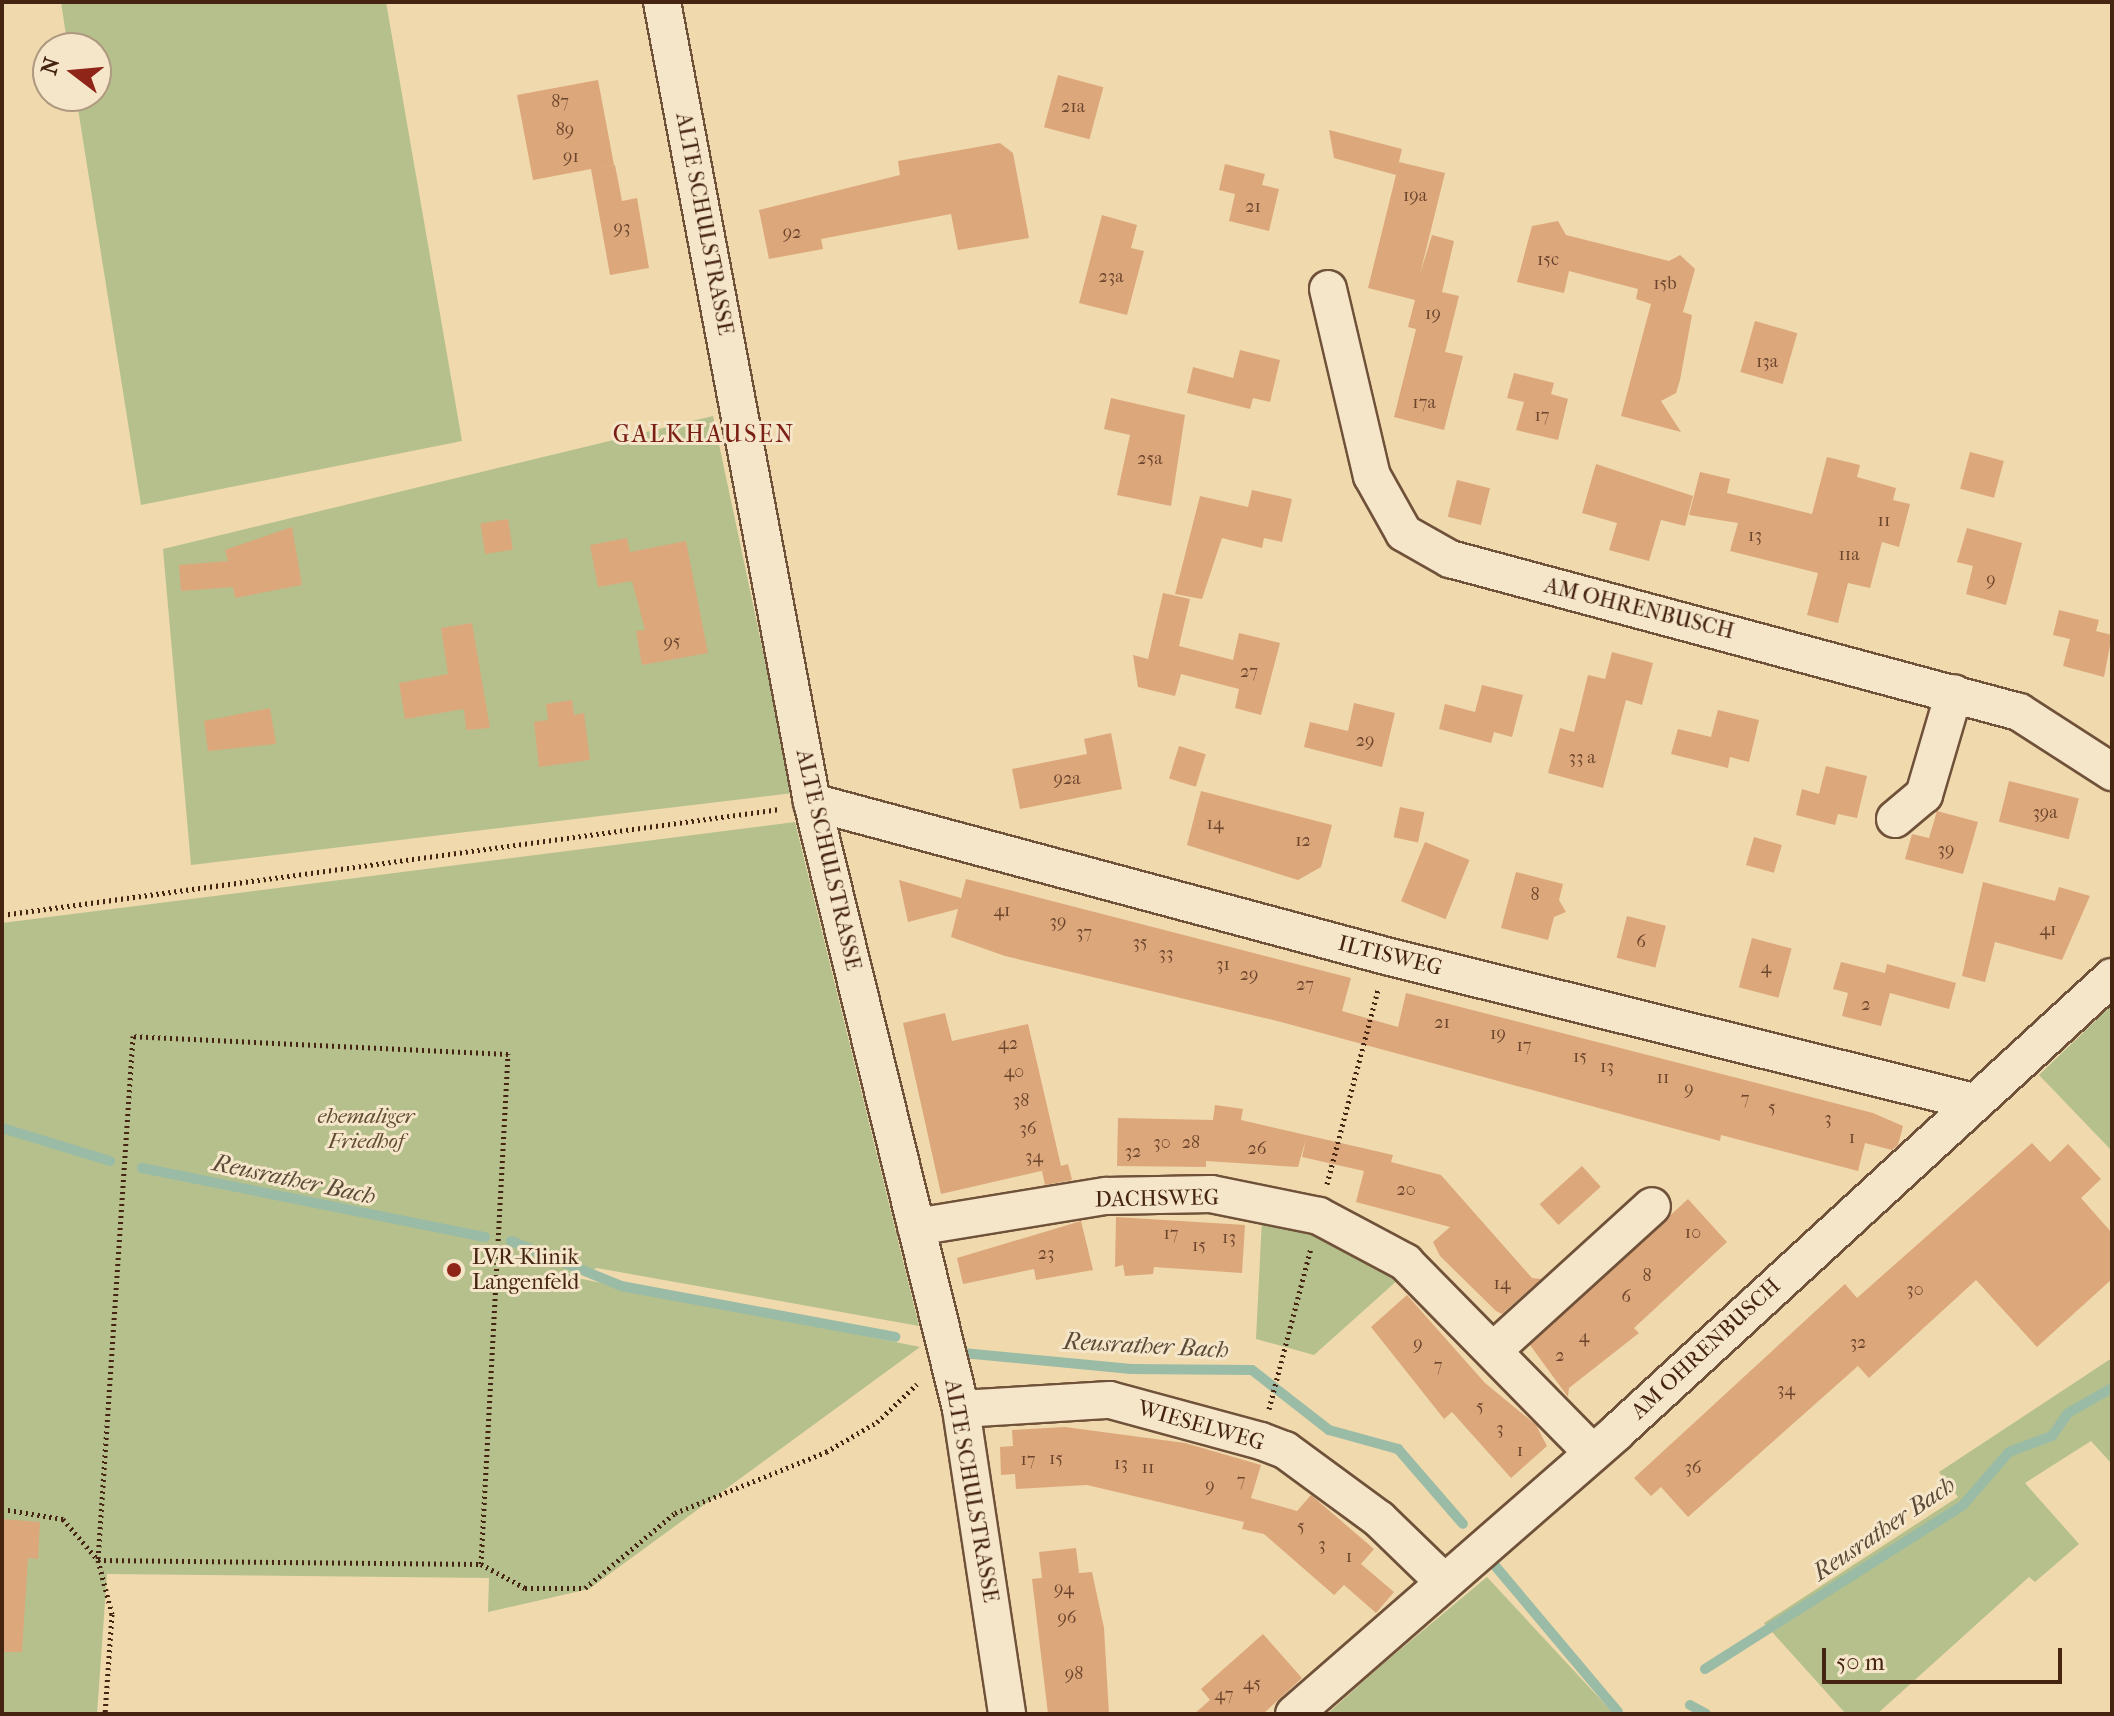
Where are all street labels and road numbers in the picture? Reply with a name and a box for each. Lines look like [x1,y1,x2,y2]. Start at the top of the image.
street label: ALTE SCHULSTRASSE [669,111,739,337]
street label: AM OHRENBUSCH [1541,573,1737,645]
street label: ALTE SCHULSTRASSE [790,747,866,973]
street label: ILTISWEG [1335,930,1445,982]
street label: DACHSWEG [1095,1185,1219,1213]
street label: AM OHRENBUSCH [1626,1273,1786,1425]
street label: ALTE SCHULSTRASSE [938,1377,1004,1605]
street label: WIESELWEG [1135,1395,1267,1457]

